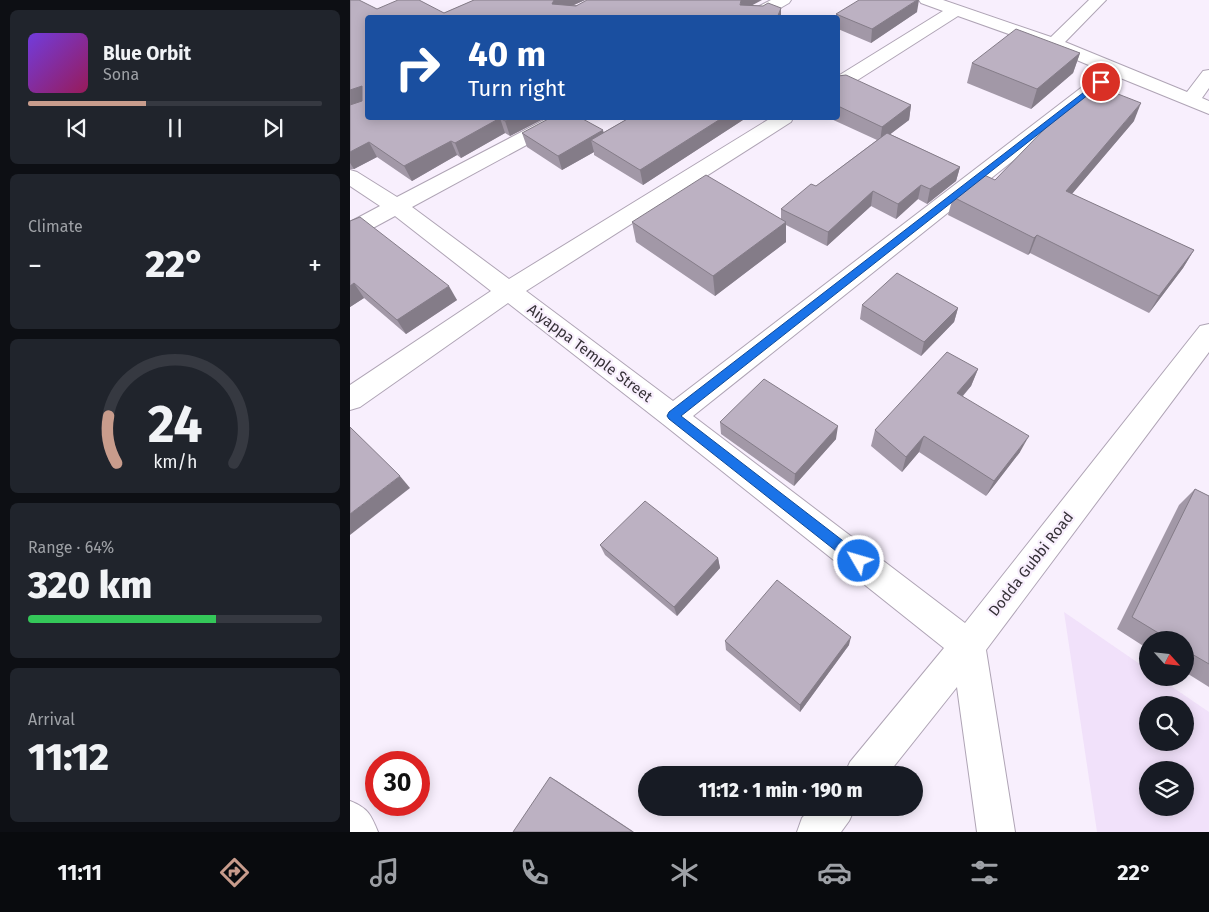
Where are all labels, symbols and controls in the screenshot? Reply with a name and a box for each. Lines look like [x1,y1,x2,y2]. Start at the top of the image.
text: 40 m [468,33,546,75]
icon: right [385,35,450,100]
text: Blue Orbit [103,42,191,65]
pin [1080,61,1122,103]
text: Sona [103,65,139,84]
icon: arrive [1087,68,1115,96]
text: Turn right [468,75,565,102]
icon: previous [63,114,91,142]
icon: pause [161,114,189,142]
icon: next [259,114,287,142]
text: Climate [28,217,83,236]
text: 22° [145,241,205,287]
text: − [28,249,42,282]
text: + [308,249,322,282]
street label: Aiyappa Temple Street [524,300,657,406]
text: 24 [148,393,202,456]
text: km/h [153,451,197,473]
street label: Dodda Gubbi Road [985,508,1077,620]
position arrow [832,534,884,586]
text: Range · 64% [28,538,114,557]
text: 320 km [28,562,152,608]
north arrow [1139,631,1194,686]
map controls [1139,631,1194,816]
button: search [1139,696,1194,751]
text: Arrival [28,710,75,729]
text: 11:12 [28,734,109,780]
speed limit sign: 30 [365,751,430,816]
button: layers [1139,761,1194,816]
text: 11:12 · 1 min · 190 m [699,779,862,802]
icon: directions [217,855,252,890]
icon: music [367,855,402,890]
icon: phone [517,855,552,890]
icon: climate [667,855,702,890]
icon: car [817,855,852,890]
icon: filters [967,855,1002,890]
text: 11:11 [58,859,102,886]
text: 22° [1117,859,1151,886]

